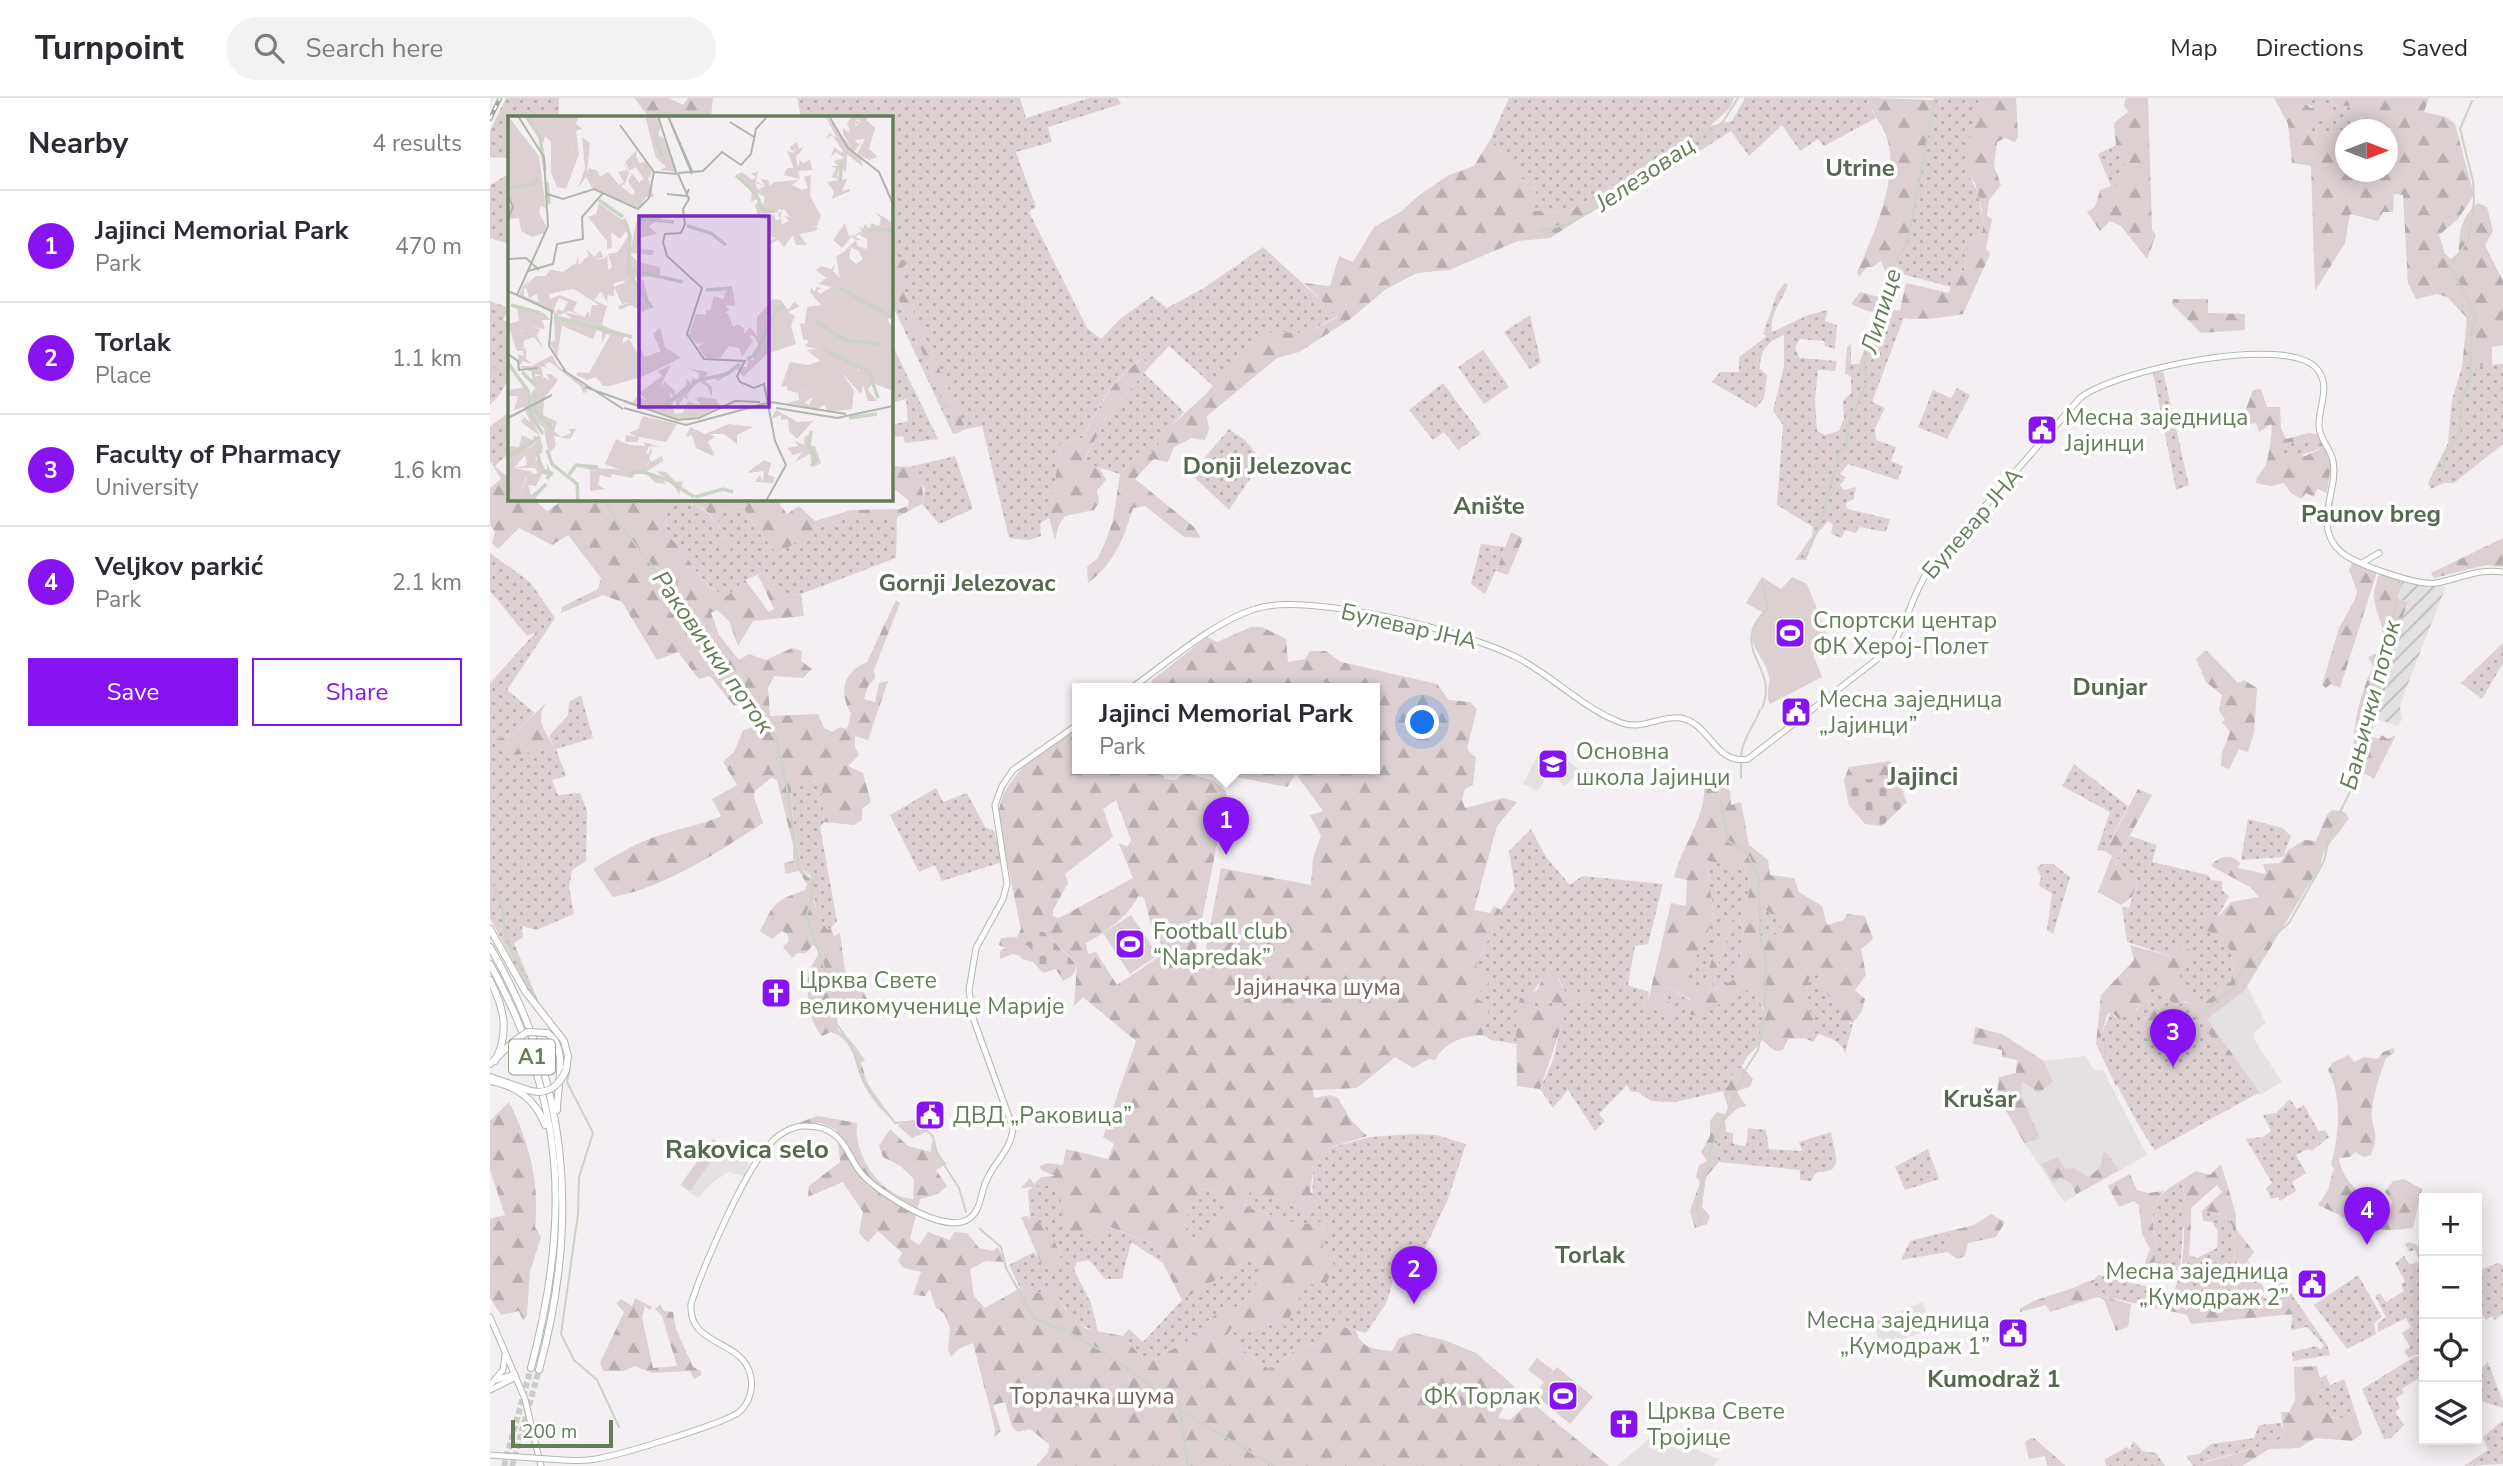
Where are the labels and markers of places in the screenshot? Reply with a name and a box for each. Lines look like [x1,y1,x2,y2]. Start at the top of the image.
place label: Месна заједница Јајинци [2064,402,2248,459]
public building icon: Месна заједница Јајинци [2025,413,2059,447]
place label: Спортски центар ФК Херој-Полет [1813,605,1997,662]
sports icon: Спортски центар ФК Херој-Полет [1773,616,1807,650]
place label: Месна заједница „Јајинци” [1819,684,2002,741]
public building icon: Месна заједница „Јајинци” [1779,695,1813,729]
place label: Основна школа Јајинци [1576,736,1730,793]
school or university icon: Основна школа Јајинци [1536,747,1570,781]
pin: 1 [1203,797,1249,855]
place label: Football club “Napredak” [1153,916,1288,973]
sports icon: Football club “Napredak” [1113,927,1147,961]
place label: Црква Свете великомученице Марије [799,965,1064,1022]
church icon: Црква Свете великомученице Марије [759,976,793,1010]
pin: 3 [2150,1009,2196,1067]
public building icon: ДВД „Раковица” [913,1098,947,1132]
place label: ДВД „Раковица” [953,1100,1132,1131]
pin: 4 [2344,1187,2390,1245]
pin: 2 [1391,1246,1437,1304]
place label: Месна заједница „Кумодраж 2” [2106,1256,2289,1313]
public building icon: Месна заједница „Кумодраж 2” [2295,1267,2329,1301]
place label: Месна заједница „Кумодраж 1” [1807,1305,1990,1362]
public building icon: Месна заједница „Кумодраж 1” [1996,1316,2030,1350]
sports icon: ФК Торлак [1546,1379,1580,1413]
place label: ФК Торлак [1424,1381,1541,1412]
place label: Црква Свете Тројице [1647,1396,1785,1453]
church icon: Црква Свете Тројице [1607,1407,1641,1441]

